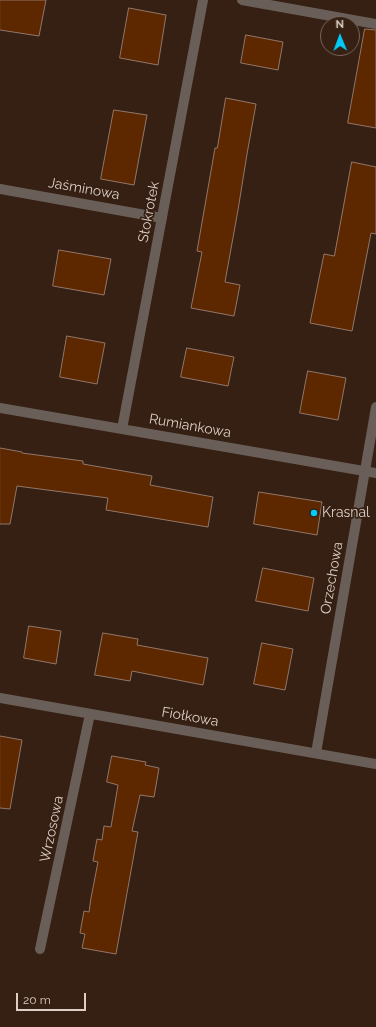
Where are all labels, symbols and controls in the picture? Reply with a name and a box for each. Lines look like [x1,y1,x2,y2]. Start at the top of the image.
north arrow [320,16,360,56]
text: N [335,18,344,31]
street label: Jaśminowa [47,174,121,204]
street label: Stokrotek [135,180,163,244]
street label: Rumiankowa [148,411,232,441]
place label: Krasnal [322,505,370,521]
marker: Krasnal [309,508,319,518]
street label: Orzechowa [317,541,347,615]
street label: Fiołkowa [160,704,220,730]
street label: Wrzosowa [37,794,67,864]
scale bar [18,985,88,1011]
text: 20 m [23,993,51,1007]

